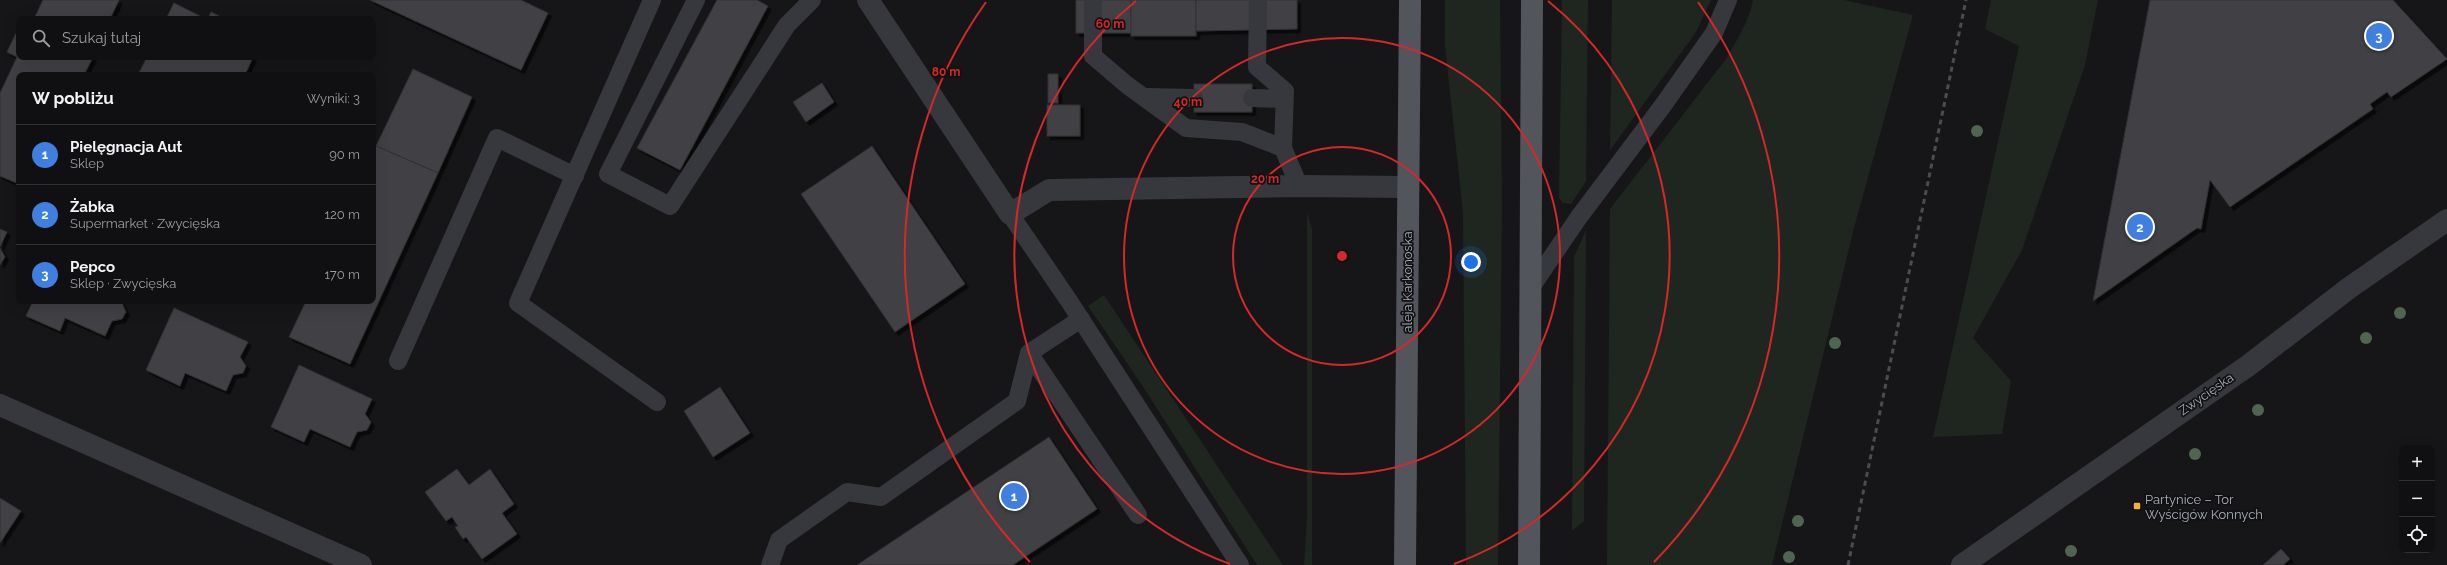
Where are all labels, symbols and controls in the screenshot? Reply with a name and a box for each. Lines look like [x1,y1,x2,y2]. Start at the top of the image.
search box [16,16,376,60]
text: 60 m [1096,17,1124,31]
pin: 3 [2366,21,2392,51]
icon: search [30,27,52,49]
text: Szukaj tutaj [62,29,141,47]
text: 80 m [932,65,960,79]
text: W pobliżu [32,88,114,108]
text: Wyniki: 3 [307,91,360,106]
text: 40 m [1174,95,1202,109]
text: Pielęgnacja Aut [70,138,182,156]
text: 1 [42,147,48,162]
text: 90 m [329,147,360,162]
text: Sklep [70,156,104,171]
text: 20 m [1251,172,1279,186]
text: Żabka [70,198,114,216]
text: 2 [41,207,49,222]
text: 120 m [324,207,360,222]
pin: 2 [2127,212,2153,242]
text: Supermarket · Zwycięska [70,216,220,231]
street label: aleja Karkonoska [1400,231,1415,333]
centre of rings [1335,249,1349,263]
your location [1461,252,1481,272]
text: Pepco [70,258,115,276]
text: 3 [41,267,49,282]
text: 170 m [324,267,360,282]
text: Sklep · Zwycięska [70,276,176,291]
street label: Zwycięska [2176,370,2236,418]
map controls [2399,445,2435,553]
button: + [2399,445,2435,481]
pin: 1 [1001,481,1027,511]
button: − [2399,481,2435,517]
place label: Partynice – Tor Wyścigów Konnych [2145,492,2263,522]
marker: Partynice – Tor Wyścigów Konnych [2132,501,2142,511]
button: locate [2399,517,2435,553]

